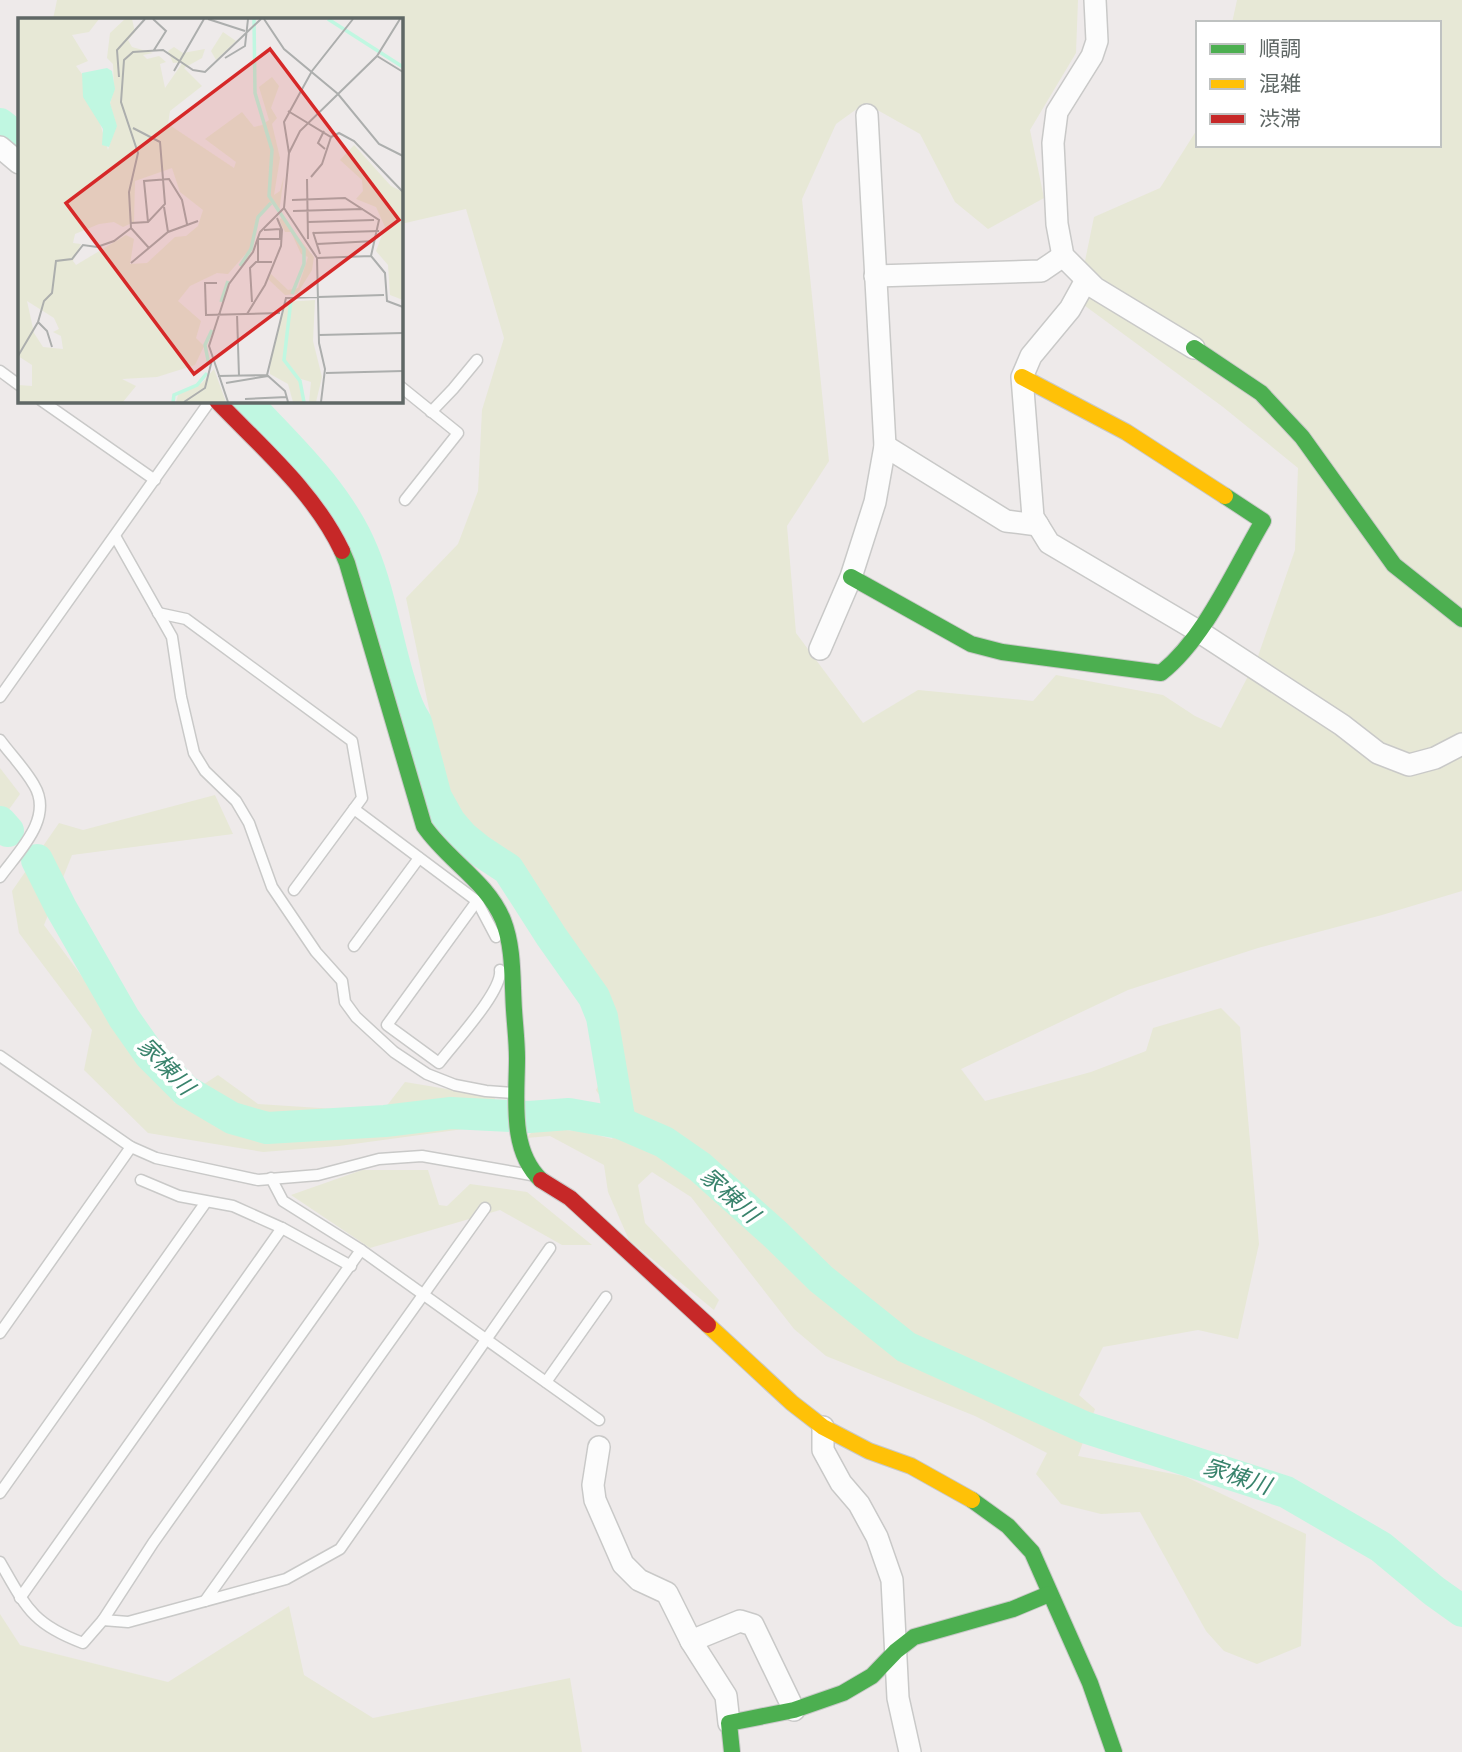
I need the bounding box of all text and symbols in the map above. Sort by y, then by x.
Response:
inset map [18,18,402,402]
legend [1196,21,1441,147]
text: 順調 [1259,35,1301,62]
text: 混雑 [1259,70,1301,97]
text: 渋滞 [1259,105,1301,132]
water label: 家棟川 [131,1031,203,1103]
water label: 家棟川 [694,1161,768,1231]
water label: 家棟川 [1200,1451,1277,1502]

